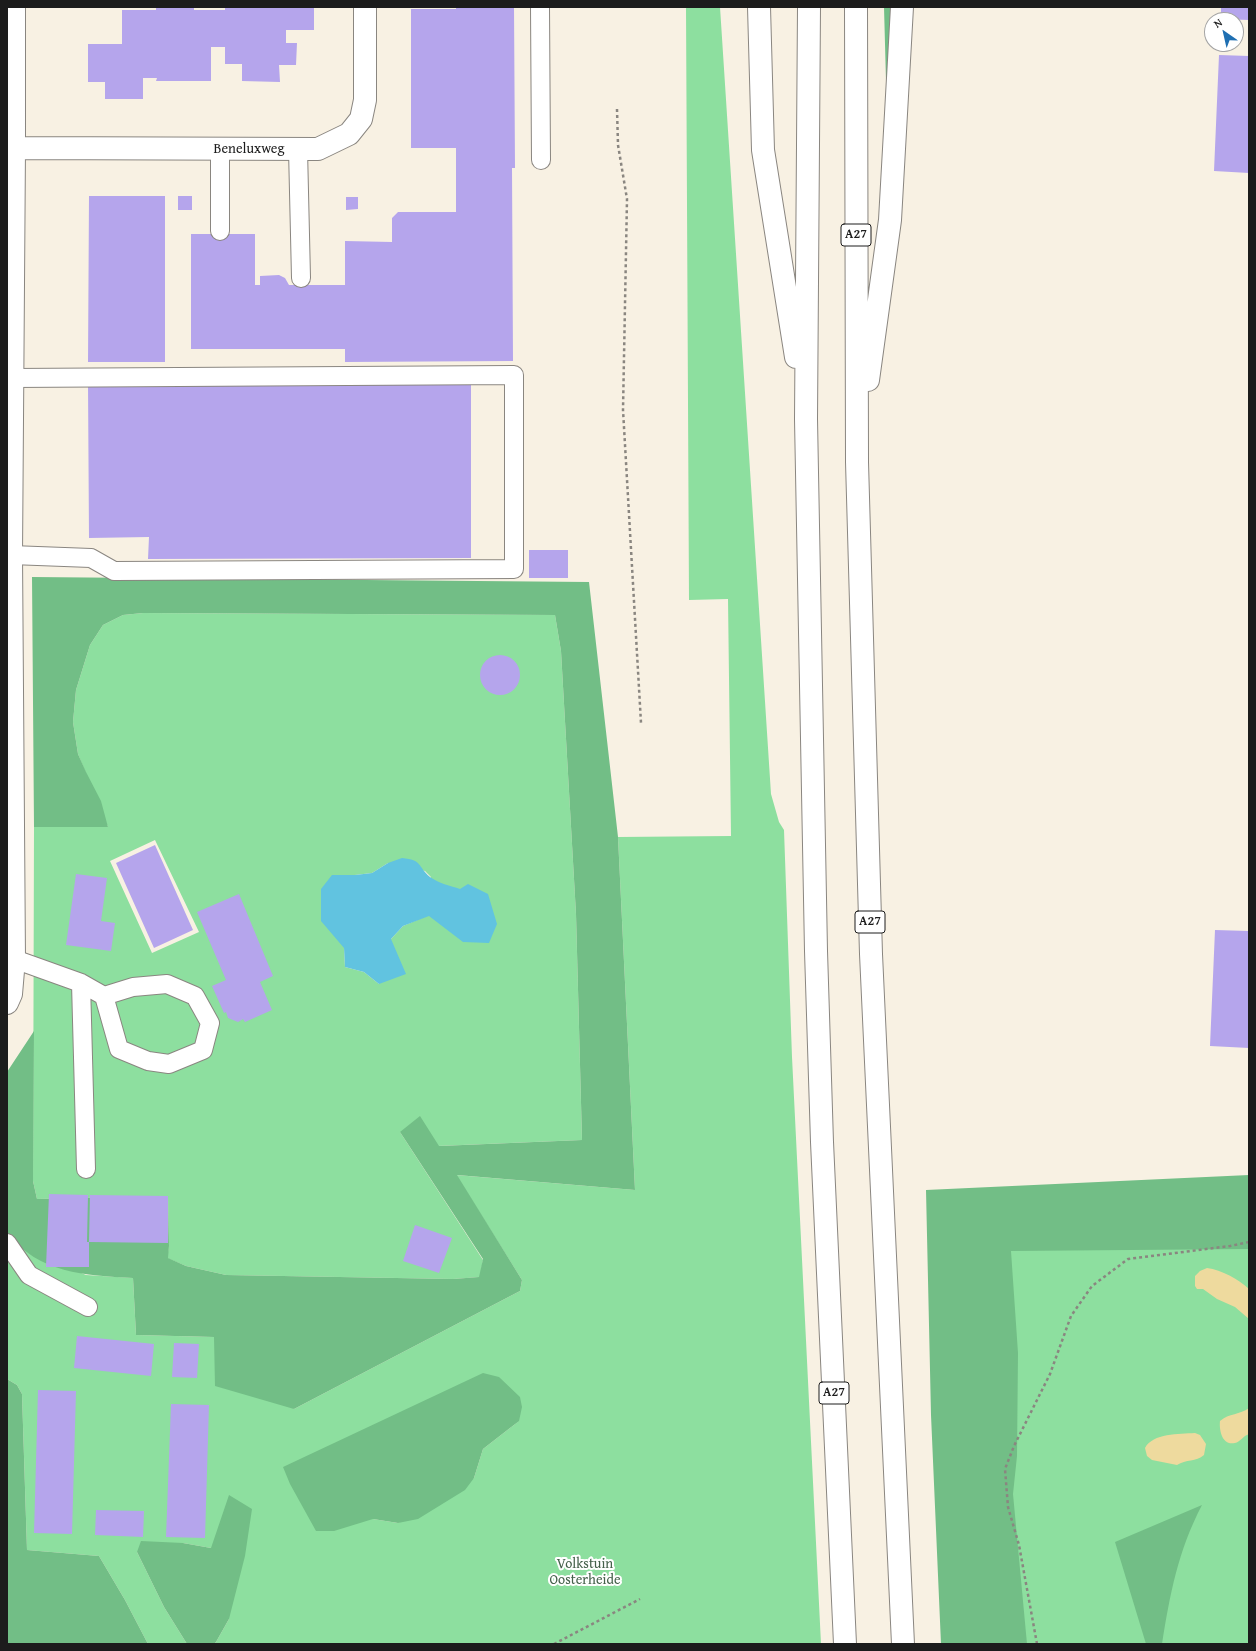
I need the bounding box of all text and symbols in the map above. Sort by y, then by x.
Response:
north arrow [1204,12,1244,52]
text: N [1210,14,1225,32]
street label: Beneluxweg [214,141,284,157]
road number: A27 [841,224,871,246]
road number: A27 [855,911,885,933]
road number: A27 [819,1382,849,1404]
park label: Volkstuin Oosterheide [550,1556,620,1588]

